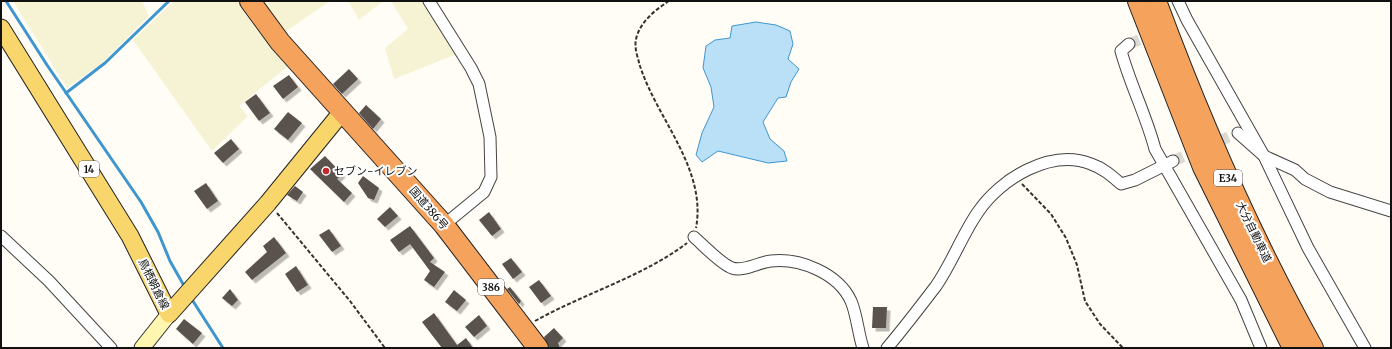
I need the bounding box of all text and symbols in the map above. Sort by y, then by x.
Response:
road number: 14 [79,161,99,177]
place label: セブン-イレブン [334,164,417,178]
marker: セブン-イレブン [321,166,331,176]
road number: E34 [1214,170,1242,186]
street label: 国道386号 [407,184,451,232]
street label: 大分自動車道 [1233,199,1275,265]
street label: 鳥栖朝倉線 [136,256,172,312]
road number: 386 [478,279,504,295]

